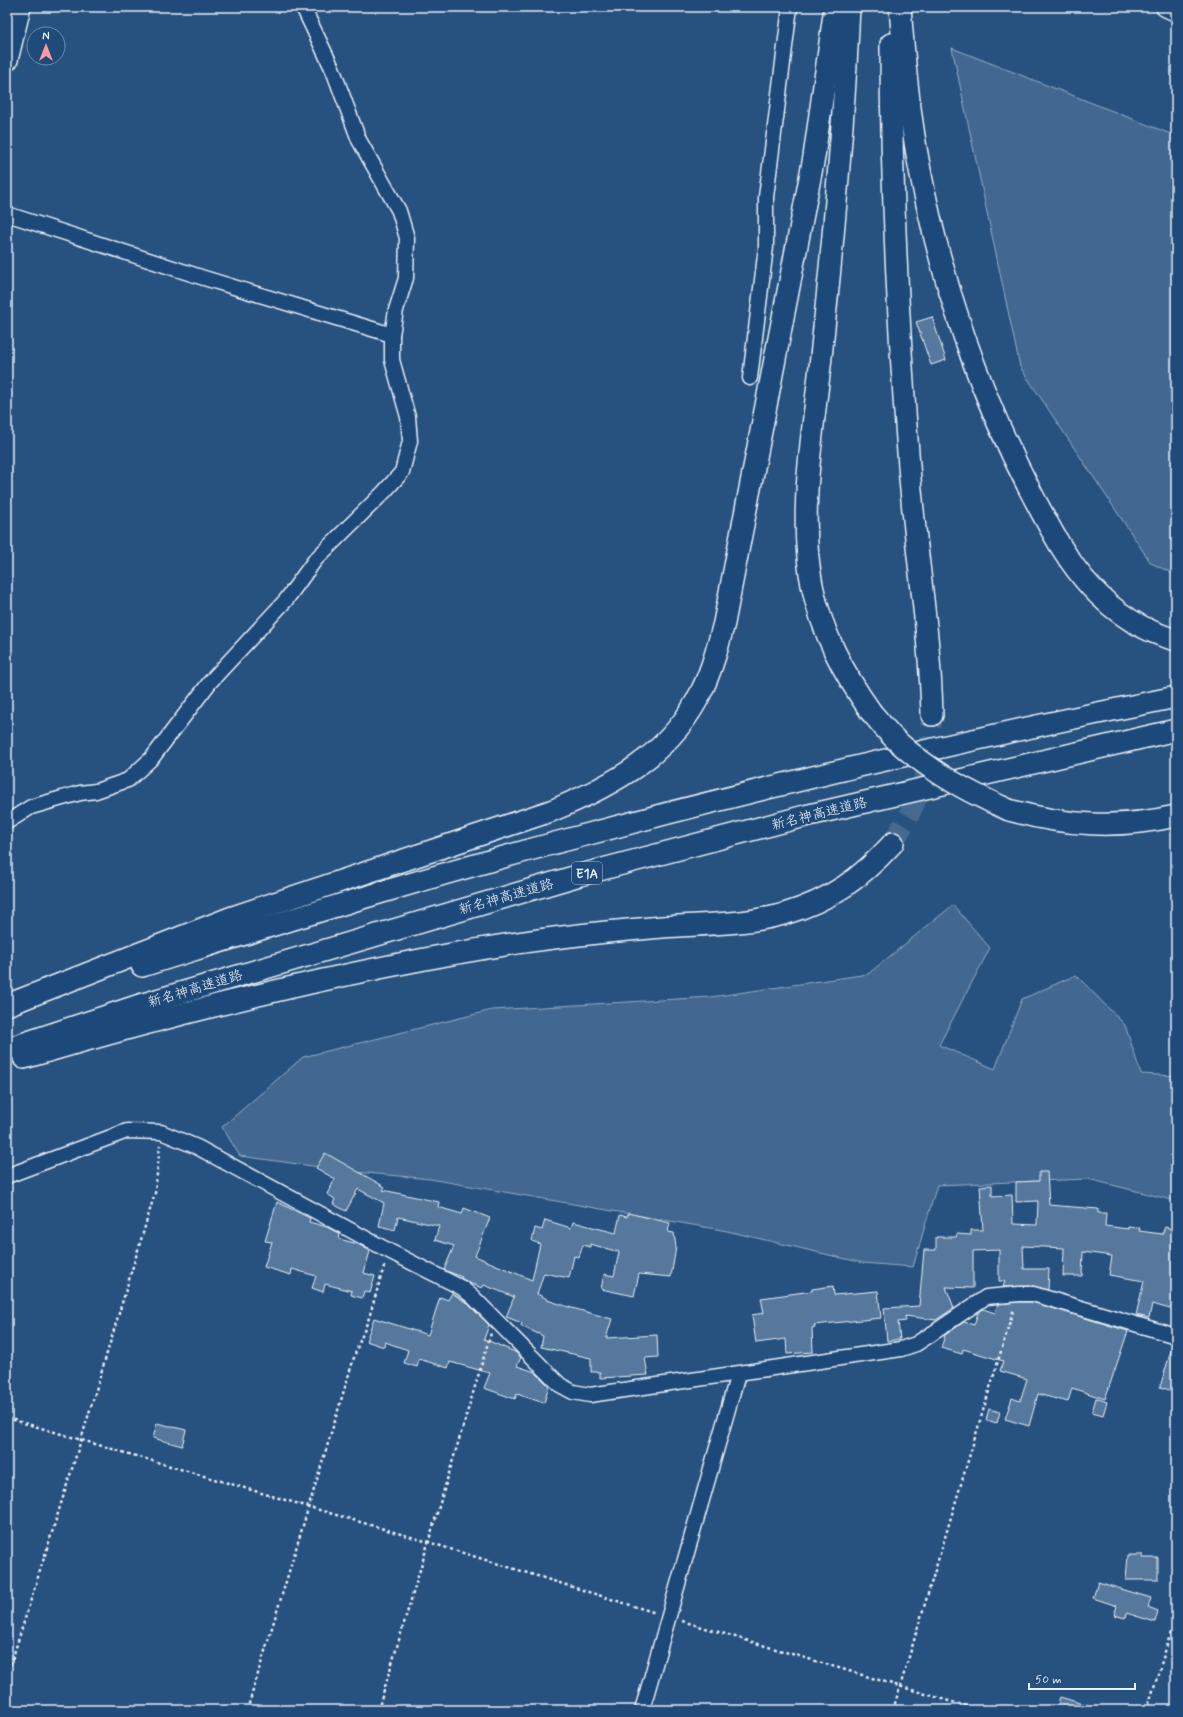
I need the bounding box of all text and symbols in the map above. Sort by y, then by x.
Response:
north arrow [26,26,66,66]
text: N [42,30,50,44]
street label: 新名神高速道路 [770,793,869,835]
road number: E1A [572,862,602,884]
street label: 新名神高速道路 [457,875,556,919]
street label: 新名神高速道路 [146,966,245,1012]
scale bar [1029,1665,1135,1691]
text: 50 m [1035,1672,1062,1688]

